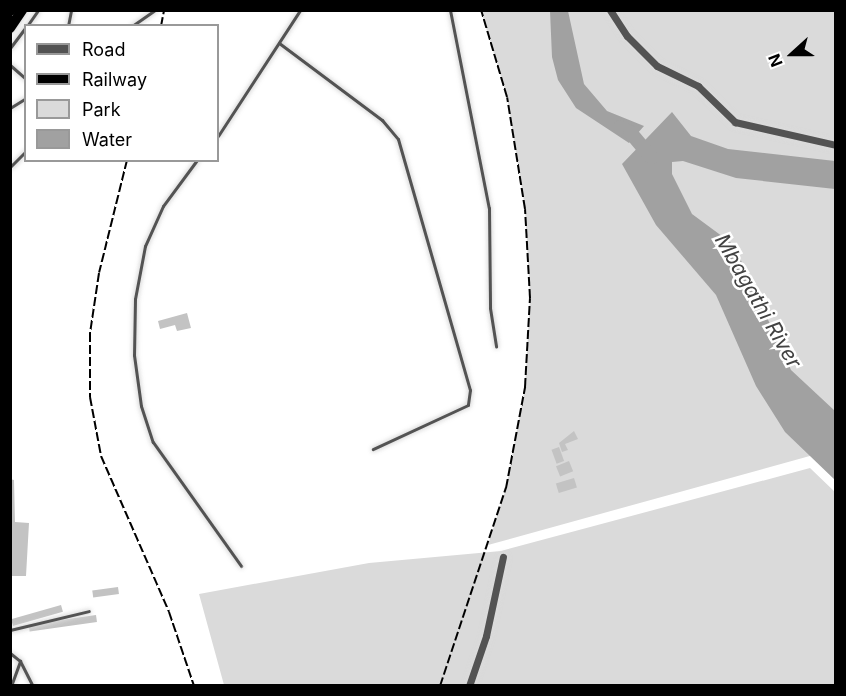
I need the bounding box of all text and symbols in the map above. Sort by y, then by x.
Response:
legend [24,24,219,162]
north arrow [762,24,822,84]
text: Road [82,39,125,60]
text: N [764,51,787,70]
text: Railway [82,69,147,90]
text: Park [82,99,121,120]
text: Water [82,129,132,150]
water label: Mbagathi River [709,229,807,373]

